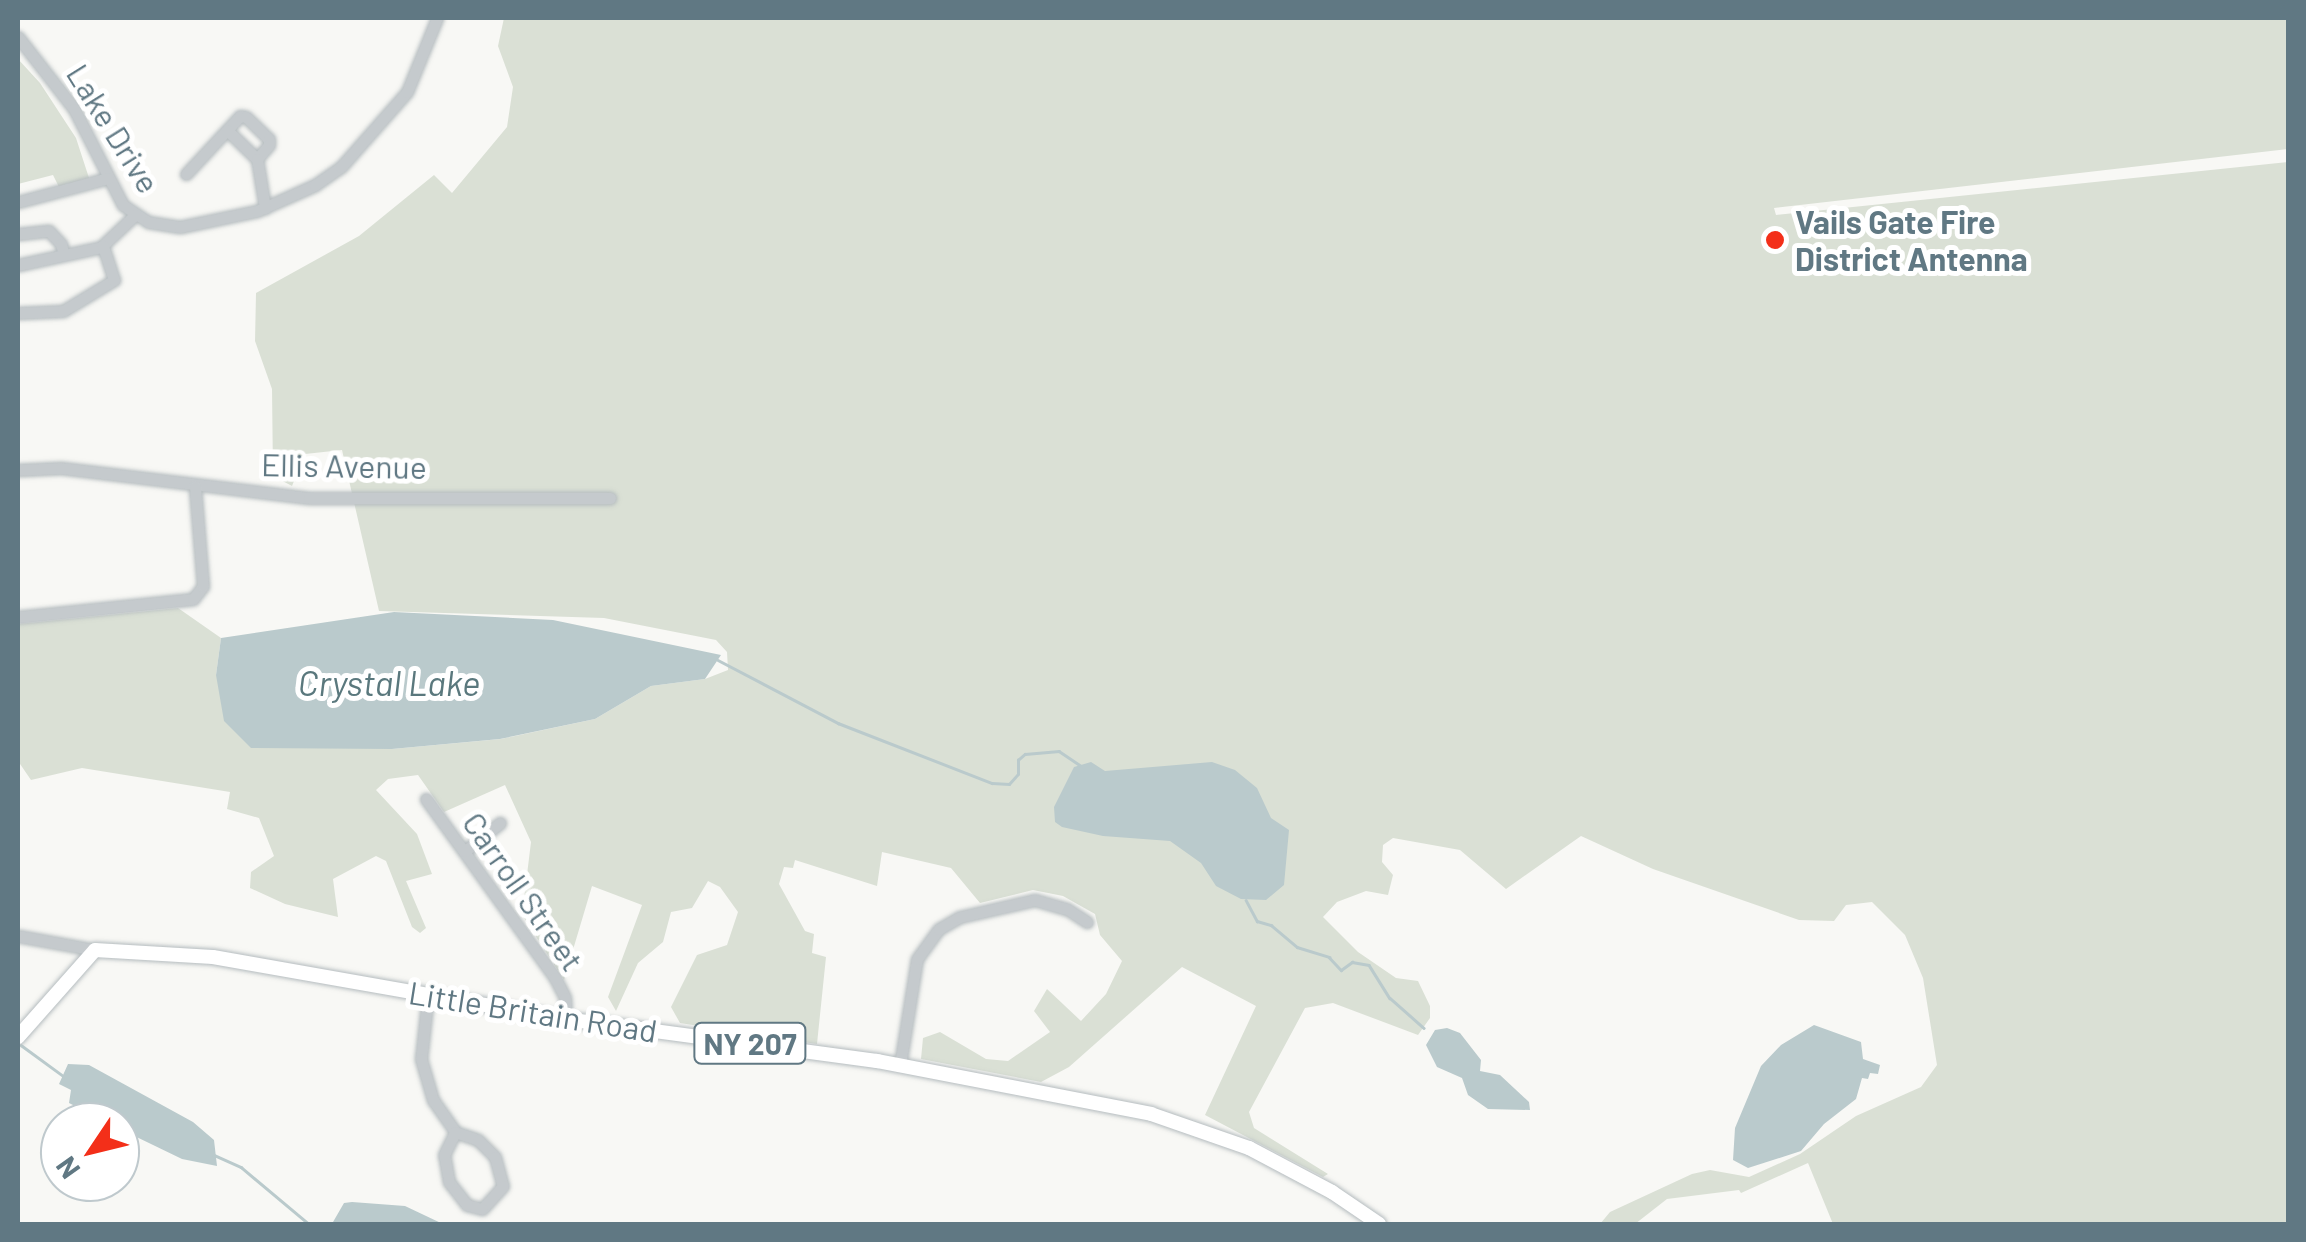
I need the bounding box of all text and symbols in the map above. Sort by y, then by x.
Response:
street label: Lake Drive [59,56,169,200]
place label: Vails Gate Fire District Antenna [1795,203,2028,278]
marker: Vails Gate Fire District Antenna [1764,229,1786,251]
street label: Ellis Avenue [261,444,427,486]
water label: Crystal Lake [298,661,480,703]
street label: Carroll Street [455,804,593,978]
street label: Little Britain Road [406,972,660,1050]
road number: NY 207 [692,1018,808,1068]
north arrow [40,1102,140,1202]
text: N [48,1151,86,1185]

